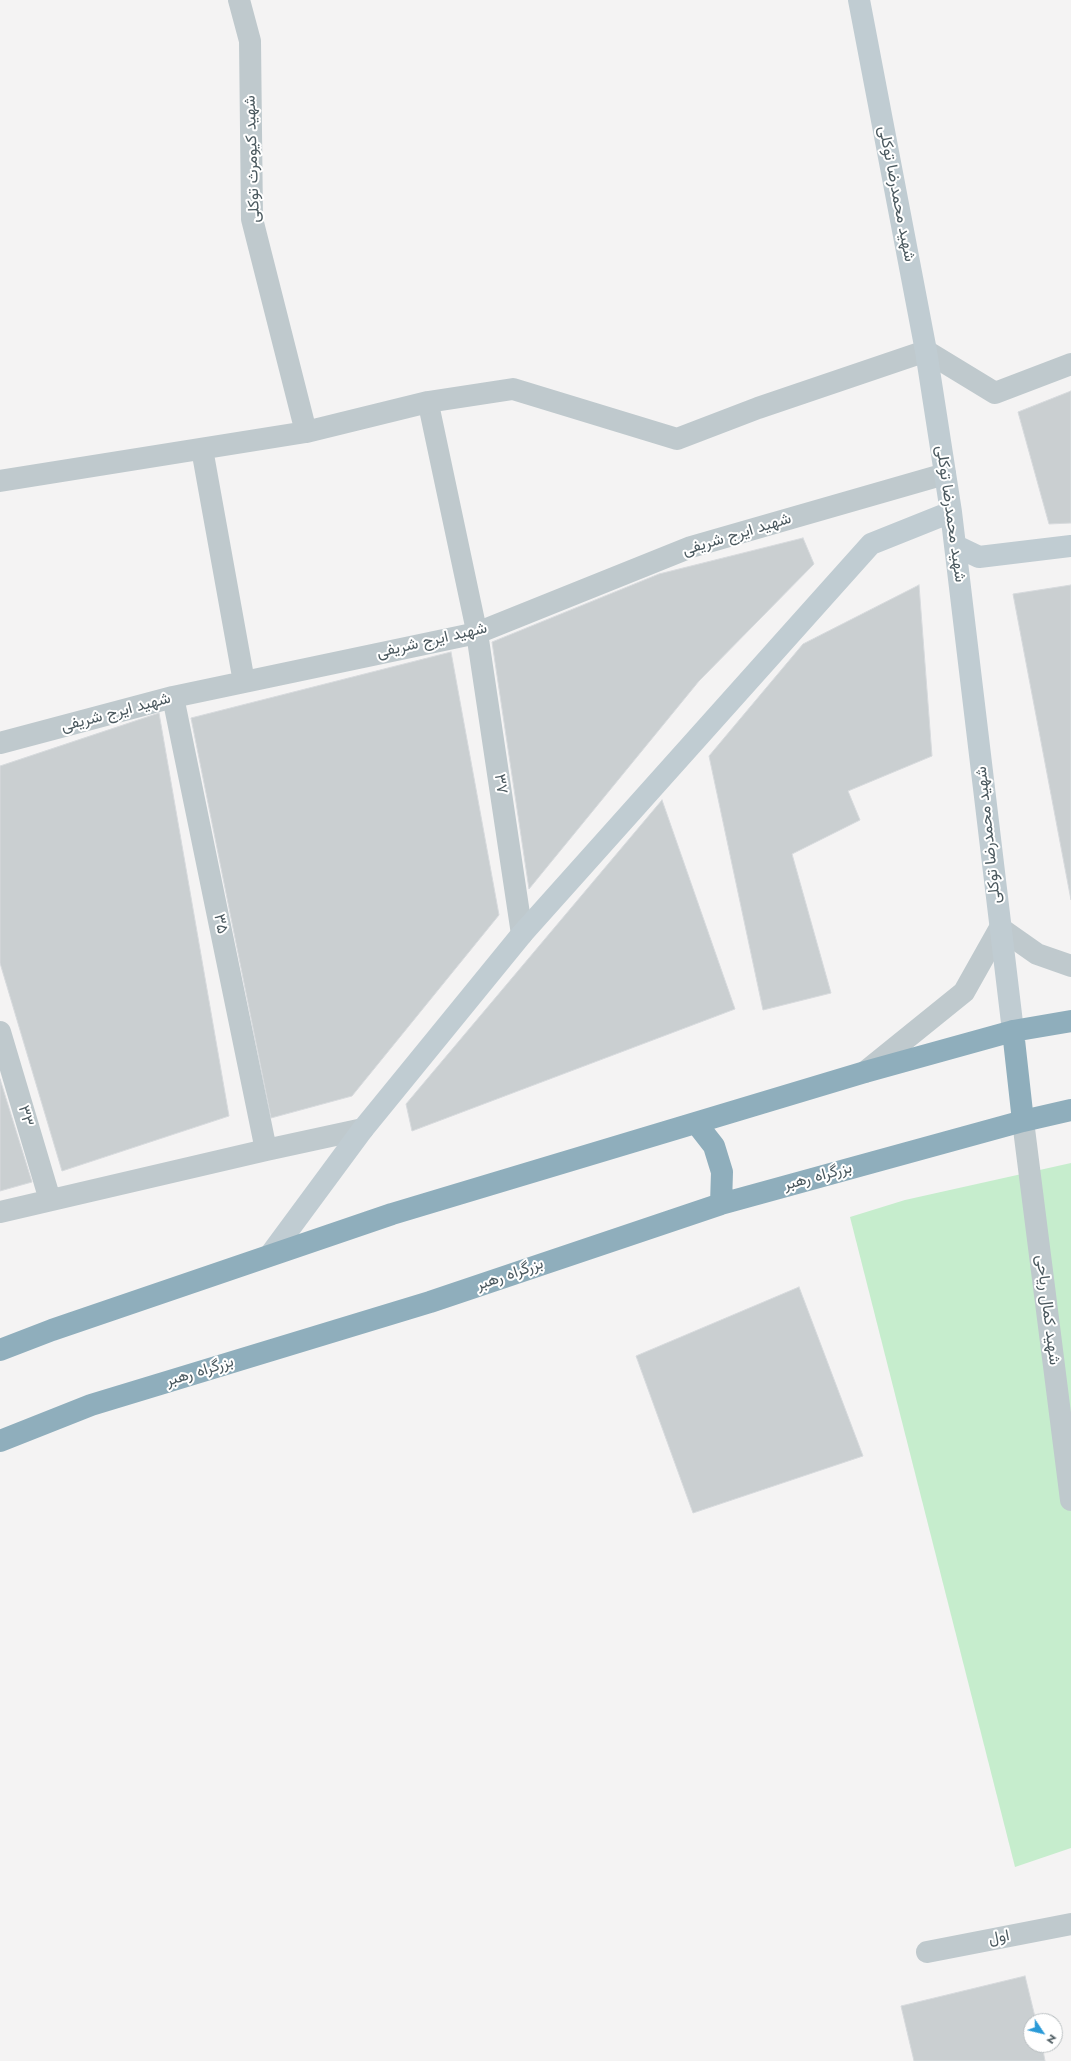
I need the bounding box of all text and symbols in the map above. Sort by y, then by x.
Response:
street label: شهید کیومرث توکلی [241,95,265,223]
street label: شهید محمدرضا توکلی [873,124,919,264]
street label: شهید محمدرضا توکلی [931,444,969,584]
street label: شهید ایرج شریفی [680,509,794,561]
street label: شهید ایرج شریفی [375,619,489,663]
street label: شهید ایرج شریفی [59,689,173,737]
street label: شهید محمدرضا توکلی [972,765,1006,905]
street label: ۳۷ [489,773,511,795]
street label: ۳۵ [209,912,231,936]
street label: ۳۳ [13,1103,37,1129]
street label: بزرگراه رهبر [782,1159,854,1195]
street label: شهید کمال ریاحی [1031,1254,1063,1366]
street label: بزرگراه رهبر [474,1255,546,1295]
street label: بزرگراه رهبر [164,1353,236,1391]
street label: اول [987,1927,1011,1949]
north arrow [1023,2013,1063,2053]
text: N [1043,2031,1061,2047]

